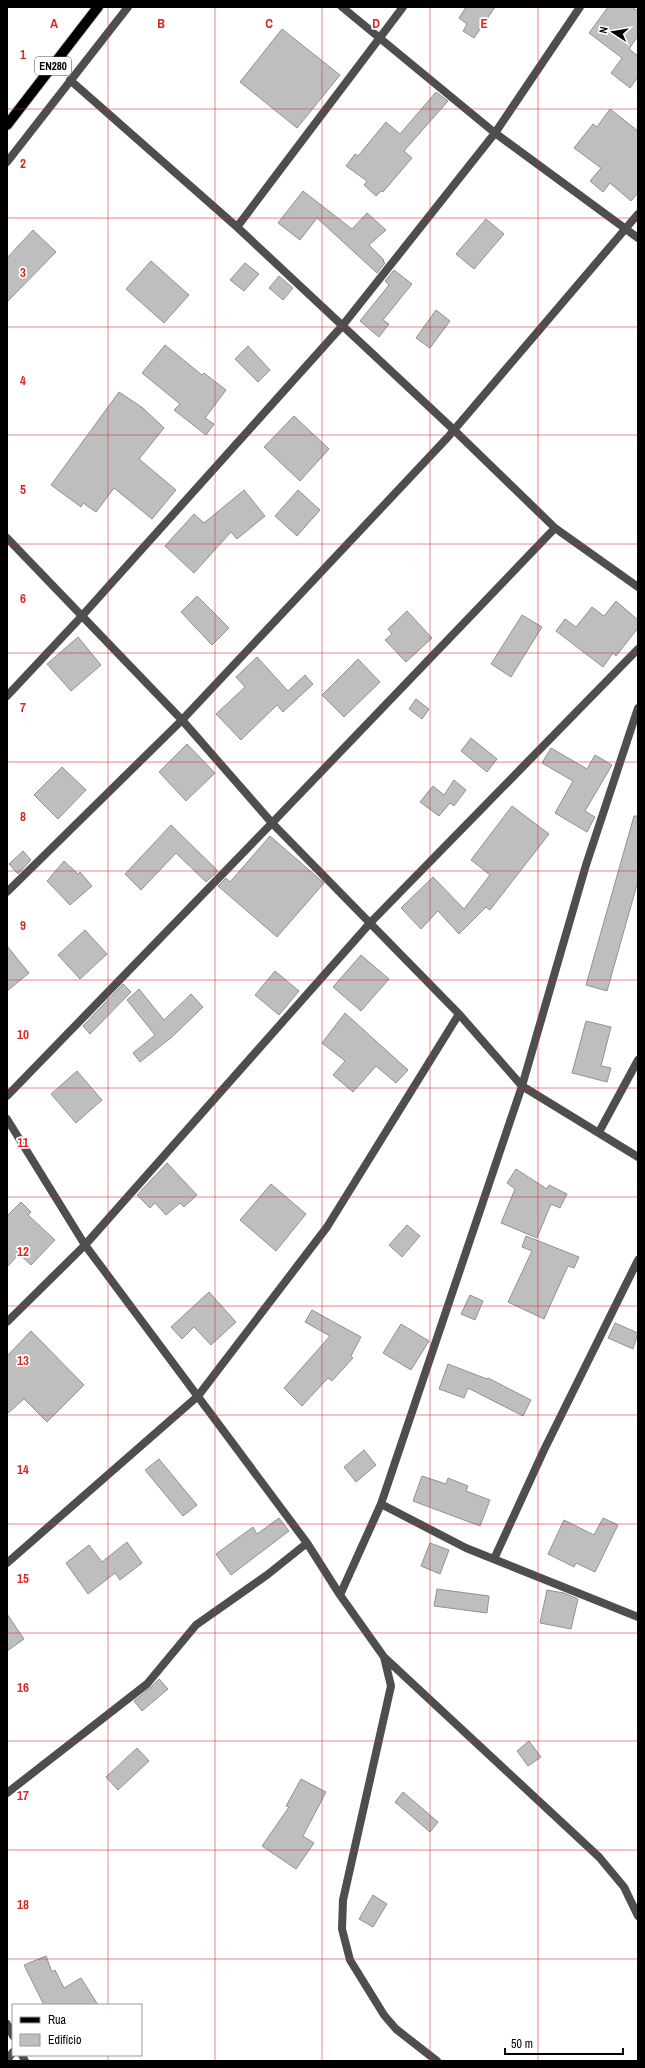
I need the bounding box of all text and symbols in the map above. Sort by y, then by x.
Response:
north arrow [593,12,633,52]
text: A [50,15,58,32]
text: B [157,15,165,32]
text: C [265,15,273,32]
text: D [372,15,380,32]
text: E [480,15,488,32]
text: N [596,25,611,35]
text: 1 [20,46,26,63]
road number: EN280 [35,57,71,75]
text: 2 [20,155,26,172]
text: 3 [20,264,26,281]
text: 4 [20,372,26,389]
text: 5 [20,481,26,498]
text: 6 [20,590,26,607]
text: 7 [20,699,26,716]
text: 8 [20,808,26,825]
text: 9 [20,917,26,934]
text: 10 [17,1026,29,1043]
text: 11 [17,1134,29,1151]
text: 12 [17,1243,29,1260]
text: 13 [17,1352,29,1369]
text: 14 [17,1461,29,1478]
text: 15 [17,1570,29,1587]
text: 16 [17,1679,29,1696]
text: 17 [17,1787,29,1804]
text: 18 [17,1896,29,1913]
legend [12,2004,142,2056]
text: Rua [48,2012,67,2028]
scale bar [505,2030,623,2056]
text: Edifício [48,2032,81,2048]
text: 50 m [511,2036,533,2052]

